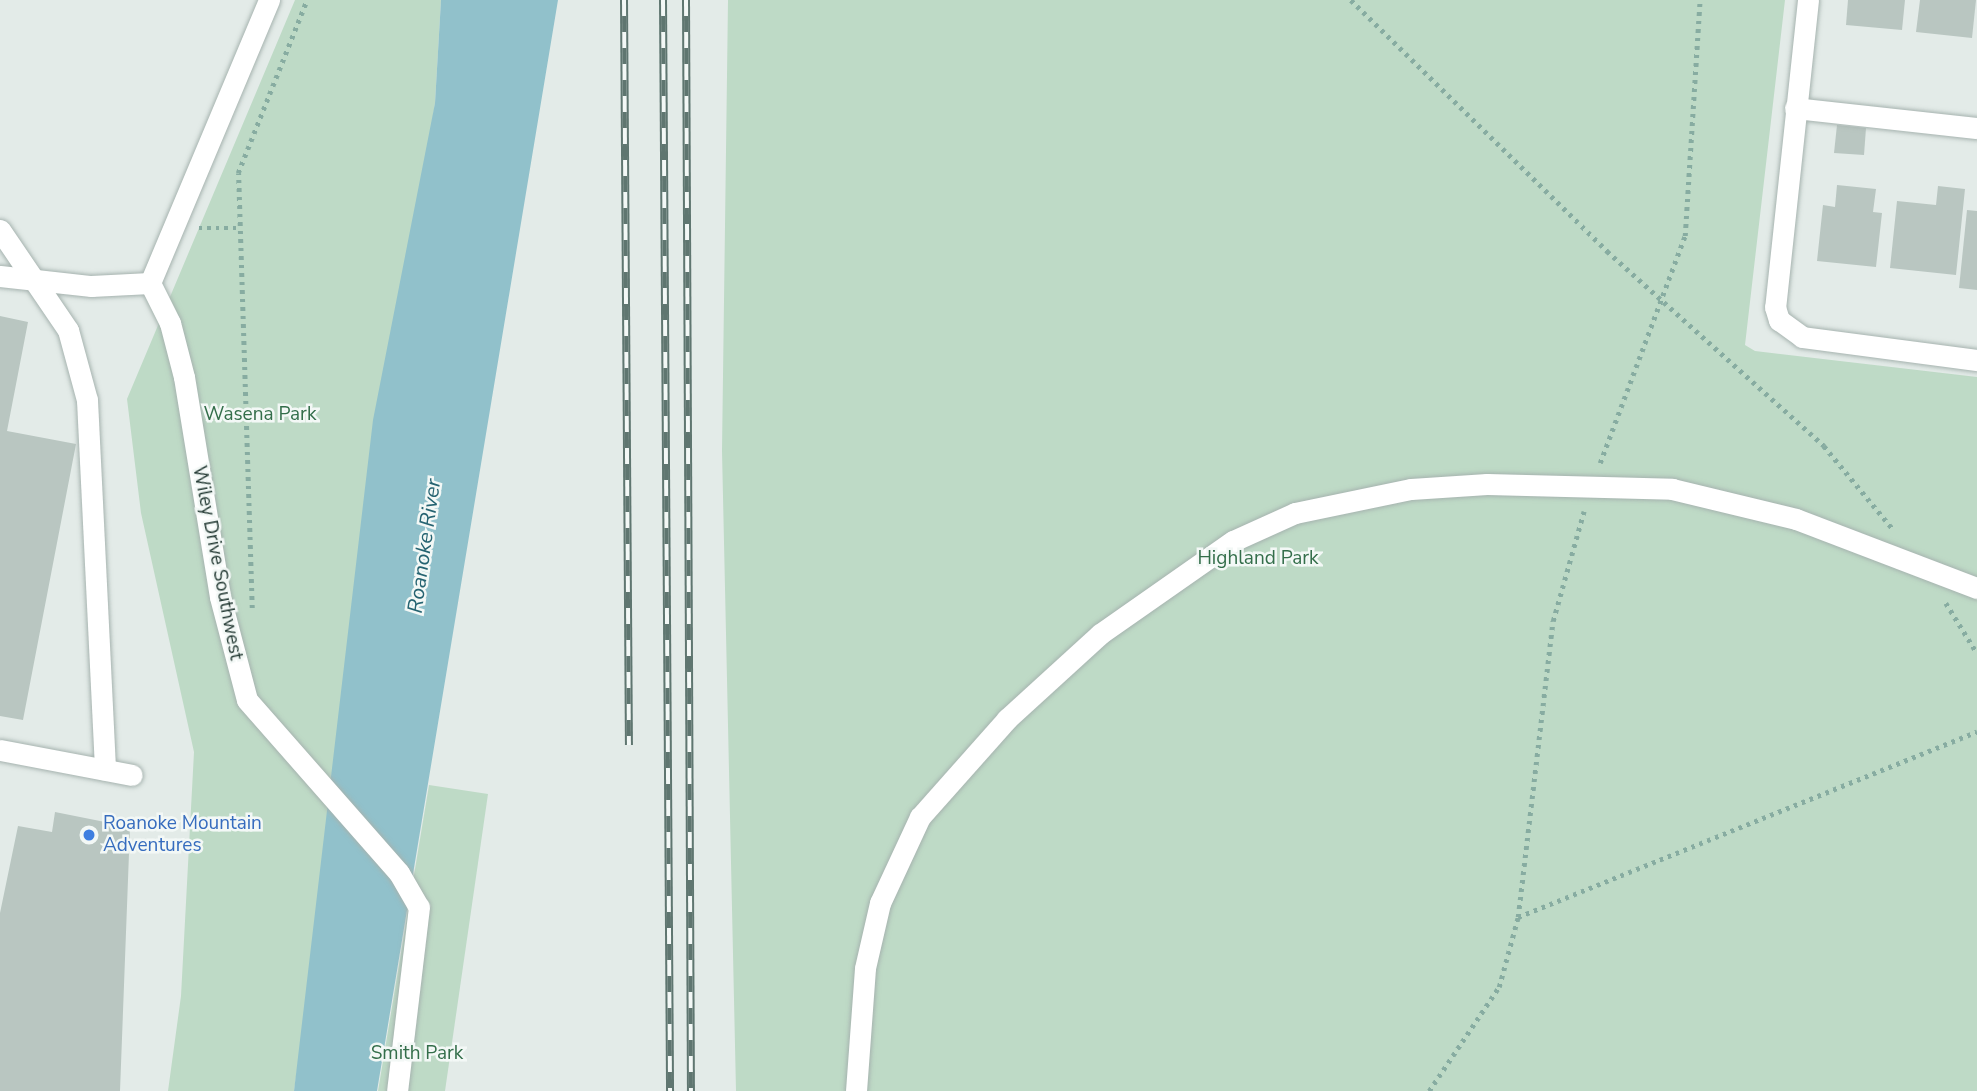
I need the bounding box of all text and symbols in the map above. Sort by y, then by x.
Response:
park label: Wasena Park [204,404,316,426]
street label: Wiley Drive Southwest [187,464,247,662]
water label: Roanoke River [402,477,446,615]
park label: Highland Park [1197,548,1319,570]
place label: Roanoke Mountain Adventures [103,813,262,857]
marker: Roanoke Mountain Adventures [81,827,97,843]
park label: Smith Park [371,1043,463,1065]

